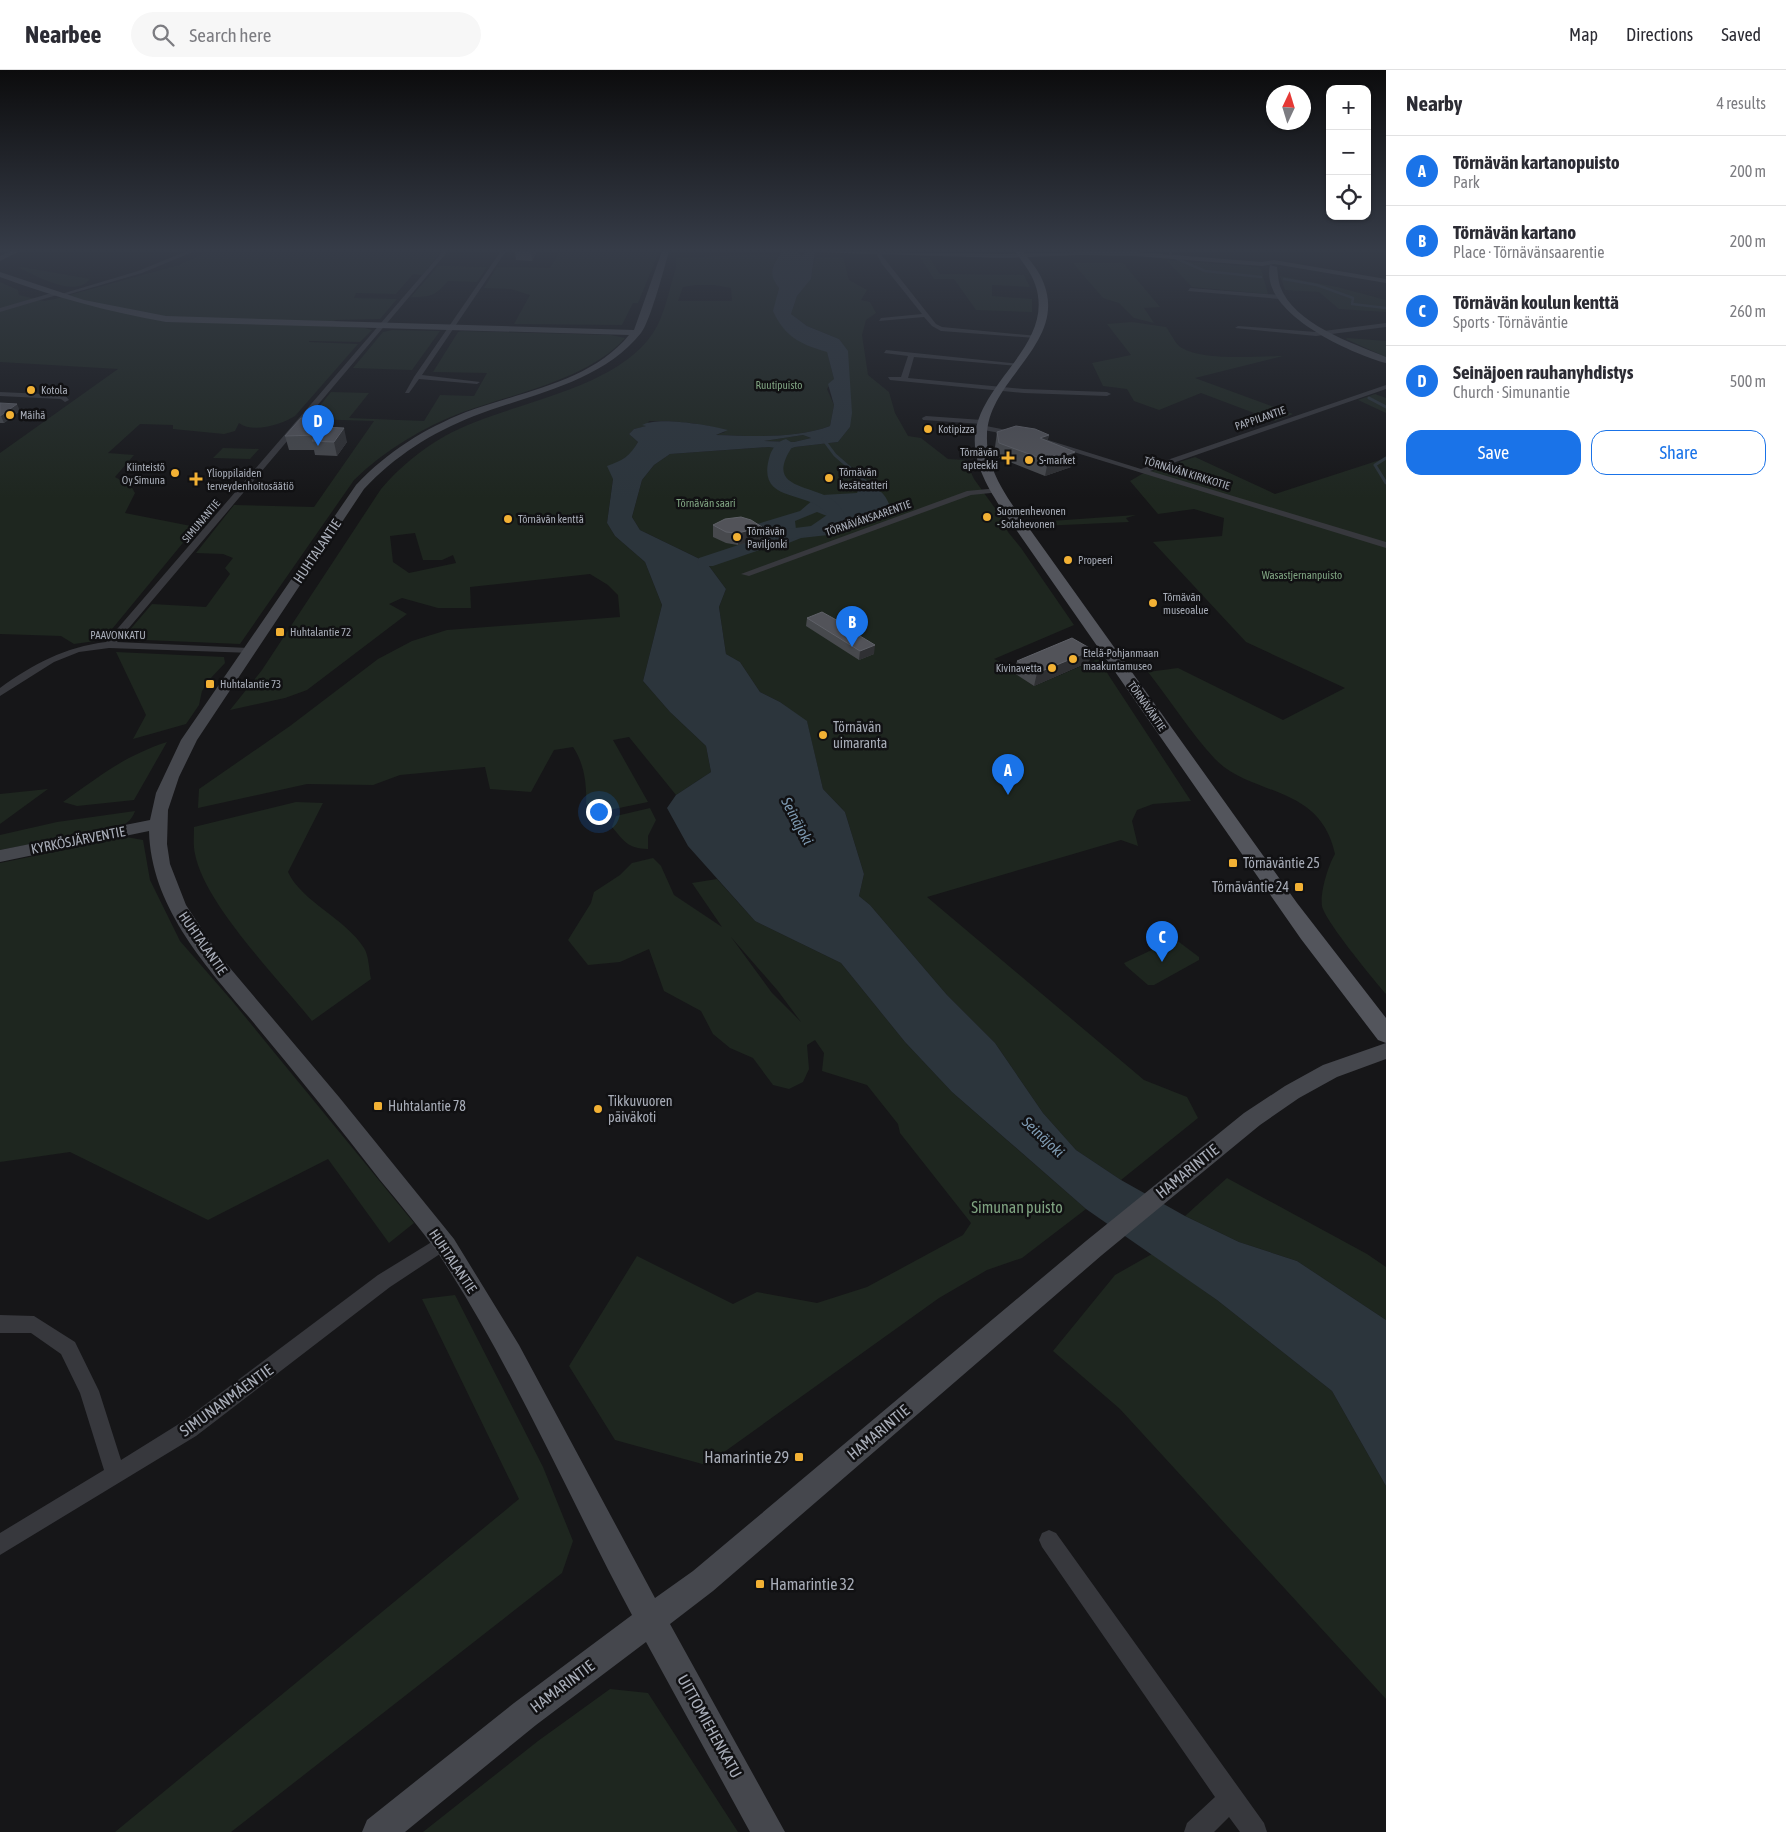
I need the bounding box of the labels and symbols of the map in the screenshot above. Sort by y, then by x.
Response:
north arrow [1266,85,1311,130]
park label: Ruutipuisto [756,379,803,391]
marker: Kotola [25,384,37,396]
place label: Kotola [41,384,68,396]
street label: PAPPILANTIE [1233,404,1287,432]
pin: D [302,405,334,446]
marker: Mäihä [4,409,16,421]
place label: Mäihä [20,409,45,421]
marker: Kotipizza [922,423,934,435]
place label: Kotipizza [938,423,975,435]
place label: Törnävän apteekki [960,446,998,471]
marker: Törnävän apteekki [1002,452,1014,464]
marker: S-market [1023,454,1035,466]
place label: S-market [1039,454,1075,466]
street label: TÖRNÄVÄN KIRKKOTIE [1142,454,1232,492]
place label: Kiinteistö Oy Simuna [122,461,165,486]
place label: Törnävän kesäteatteri [839,466,888,491]
marker: Kiinteistö Oy Simuna [169,467,181,479]
place label: Ylioppilaiden terveydenhoitosäätiö [207,467,294,492]
marker: Ylioppilaiden terveydenhoitosäätiö [189,472,203,486]
marker: Törnävän kesäteatteri [823,472,835,484]
street label: SIMUNANTIE [180,497,222,545]
park label: Törnävän saari [676,497,736,509]
street label: TÖRNÄVÄNSAARENTIE [824,498,913,538]
place label: Suomenhevonen - Sotahevonen [997,505,1066,530]
marker: Suomenhevonen - Sotahevonen [981,511,993,523]
marker: Törnävän kenttä [502,513,514,525]
place label: Törnävän kenttä [518,513,584,525]
street label: HUHTALANTIE [290,516,344,586]
place label: Törnävän Paviljonki [747,525,787,550]
marker: Törnävän Paviljonki [731,531,743,543]
marker: Propeeri [1062,554,1074,566]
place label: Propeeri [1078,554,1113,566]
park label: Wasastjernanpuisto [1262,569,1342,581]
place label: Törnävän museoalue [1163,591,1209,616]
marker: Törnävän museoalue [1147,597,1159,609]
pin: B [836,606,868,647]
marker: Huhtalantie 72 [274,626,286,638]
place label: Huhtalantie 72 [290,626,351,638]
street label: PAAVONKATU [90,629,146,641]
place label: Etelä-Pohjanmaan maakuntamuseo [1083,647,1159,672]
marker: Etelä-Pohjanmaan maakuntamuseo [1067,653,1079,665]
place label: Kivinavetta [996,662,1042,674]
marker: Kivinavetta [1046,662,1058,674]
marker: Huhtalantie 73 [204,678,216,690]
place label: Huhtalantie 73 [220,678,281,690]
street label: TÖRNÄVÄNTIE [1126,679,1169,733]
place label: Törnävän uimaranta [833,719,887,751]
marker: Törnävän uimaranta [817,729,829,741]
pin: A [992,754,1024,795]
water label: Seinäjoki [778,793,817,848]
your location [586,799,612,825]
street label: KYRKÖSJÄRVENTIE [30,823,126,857]
place label: Törnäväntie 25 [1243,855,1320,871]
marker: Törnäväntie 25 [1227,857,1239,869]
place label: Törnäväntie 24 [1212,879,1289,895]
marker: Törnäväntie 24 [1293,881,1305,893]
street label: HUHTALANTIE [175,908,231,978]
pin: C [1146,921,1178,962]
place label: Tikkuvuoren päiväkoti [608,1093,673,1125]
place label: Huhtalantie 78 [388,1098,466,1114]
marker: Huhtalantie 78 [372,1100,384,1112]
marker: Tikkuvuoren päiväkoti [592,1103,604,1115]
water label: Seinäjoki [1018,1112,1068,1161]
street label: HAMARINTIE [1152,1140,1222,1202]
park label: Simunan puisto [971,1198,1063,1217]
street label: HUHTALANTIE [426,1226,480,1296]
street label: SIMUNANMÄENTIE [176,1360,276,1440]
street label: HAMARINTIE [843,1401,913,1463]
place label: Hamarintie 29 [704,1448,789,1466]
marker: Hamarintie 29 [793,1451,805,1463]
place label: Hamarintie 32 [770,1575,855,1593]
marker: Hamarintie 32 [754,1578,766,1590]
street label: HAMARINTIE [527,1656,598,1716]
street label: UITTOMIEHENKATU [674,1671,746,1781]

